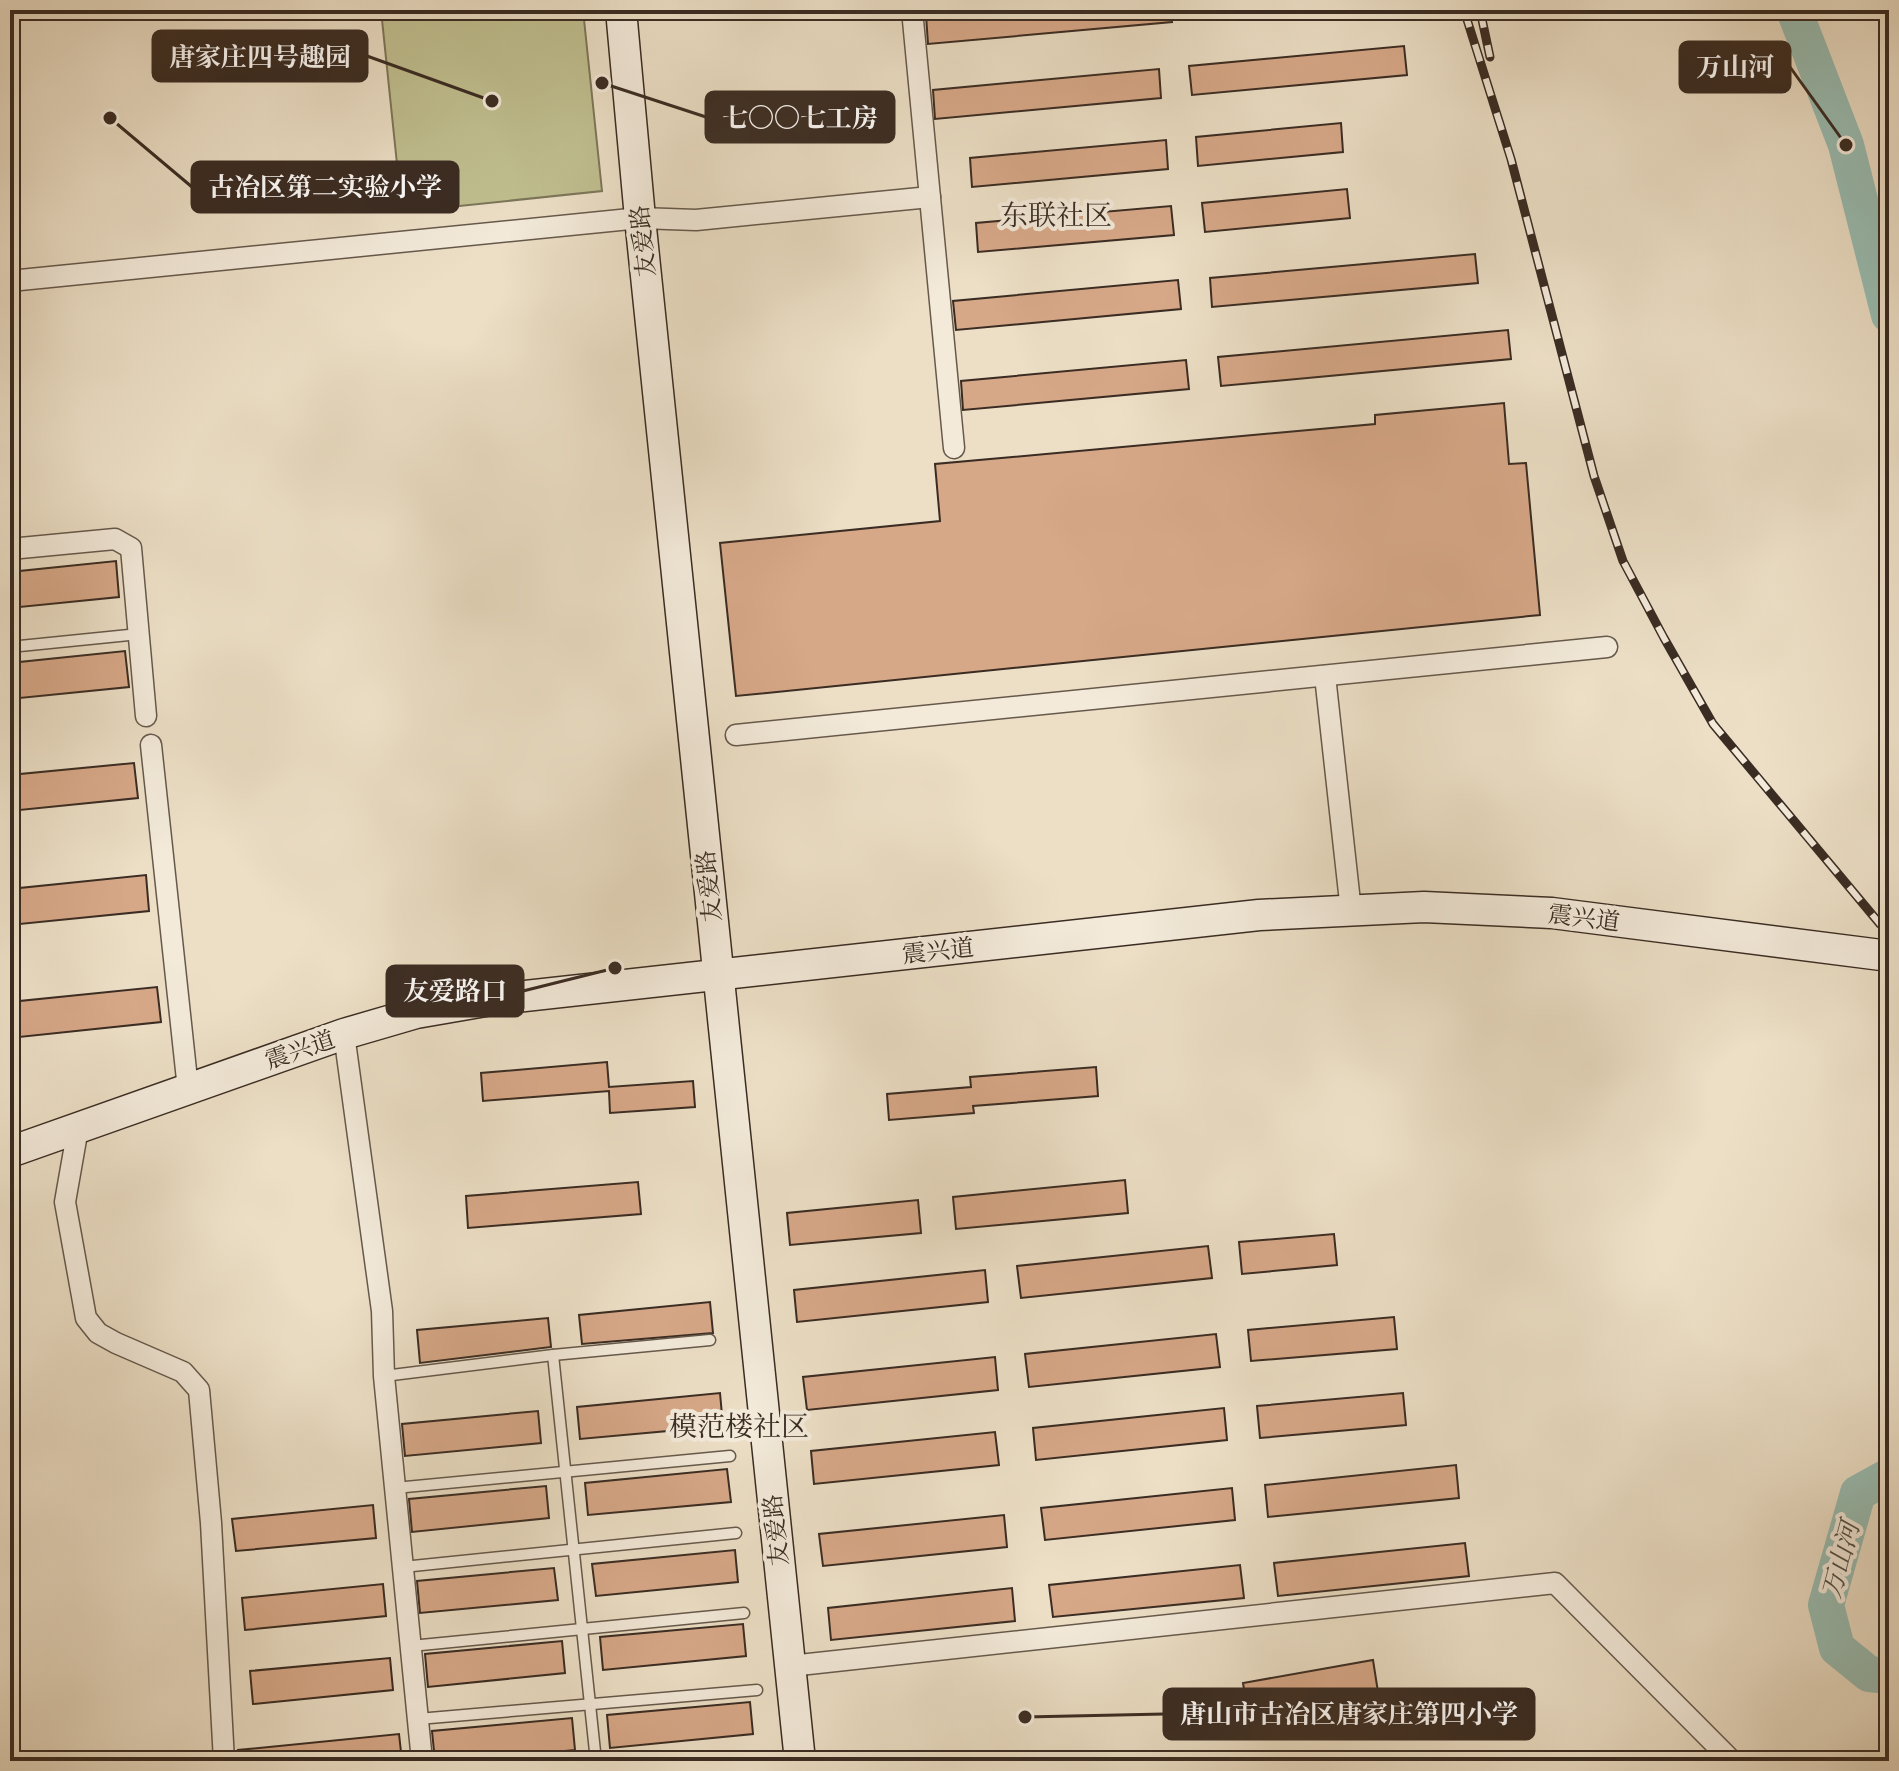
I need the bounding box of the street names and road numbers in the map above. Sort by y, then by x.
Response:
street label: 友爱路 [625,204,661,278]
street label: 友爱路 [691,849,727,923]
street label: 震兴道 [1547,900,1621,936]
street label: 震兴道 [901,933,975,969]
street label: 震兴道 [261,1025,339,1075]
street label: 友爱路 [758,1493,794,1567]

